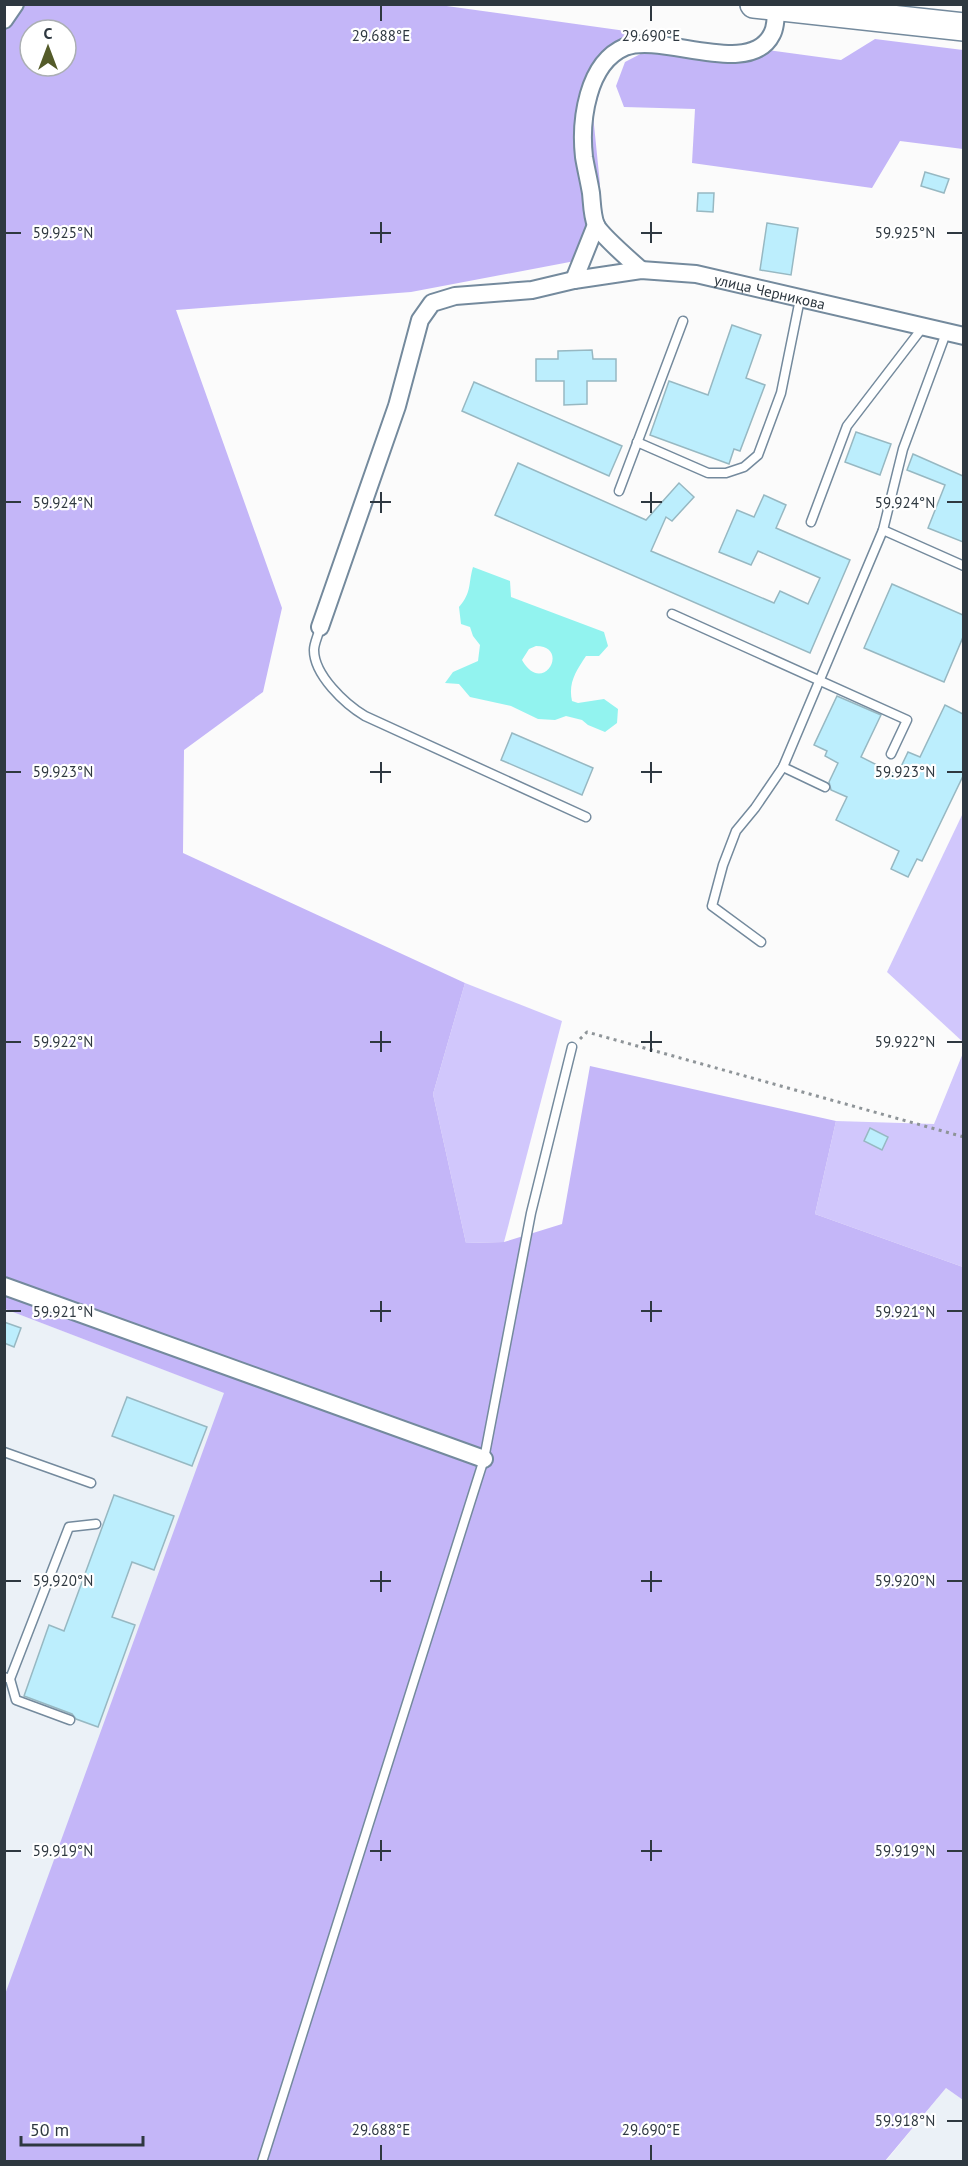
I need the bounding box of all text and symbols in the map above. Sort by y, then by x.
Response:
north arrow [18,18,78,78]
text: С [44,23,53,43]
text: 29.688°E [352,26,410,45]
text: 29.690°E [622,26,680,45]
text: 59.925°N [33,223,93,242]
text: 59.925°N [875,223,935,242]
street label: улица Черникова [712,269,827,313]
text: 59.924°N [33,493,93,512]
text: 59.924°N [875,493,935,512]
text: 59.923°N [33,762,93,781]
text: 59.923°N [875,762,935,781]
text: 59.922°N [33,1032,93,1051]
text: 59.922°N [875,1032,935,1051]
text: 59.921°N [33,1302,93,1321]
text: 59.921°N [875,1302,935,1321]
text: 59.920°N [33,1571,93,1590]
text: 59.920°N [875,1571,935,1590]
text: 59.919°N [33,1841,93,1860]
text: 59.919°N [875,1841,935,1860]
scale bar [21,2109,142,2147]
text: 59.918°N [875,2111,935,2130]
text: 50 m [30,2118,69,2141]
text: 29.688°E [352,2120,410,2139]
text: 29.690°E [622,2120,680,2139]

